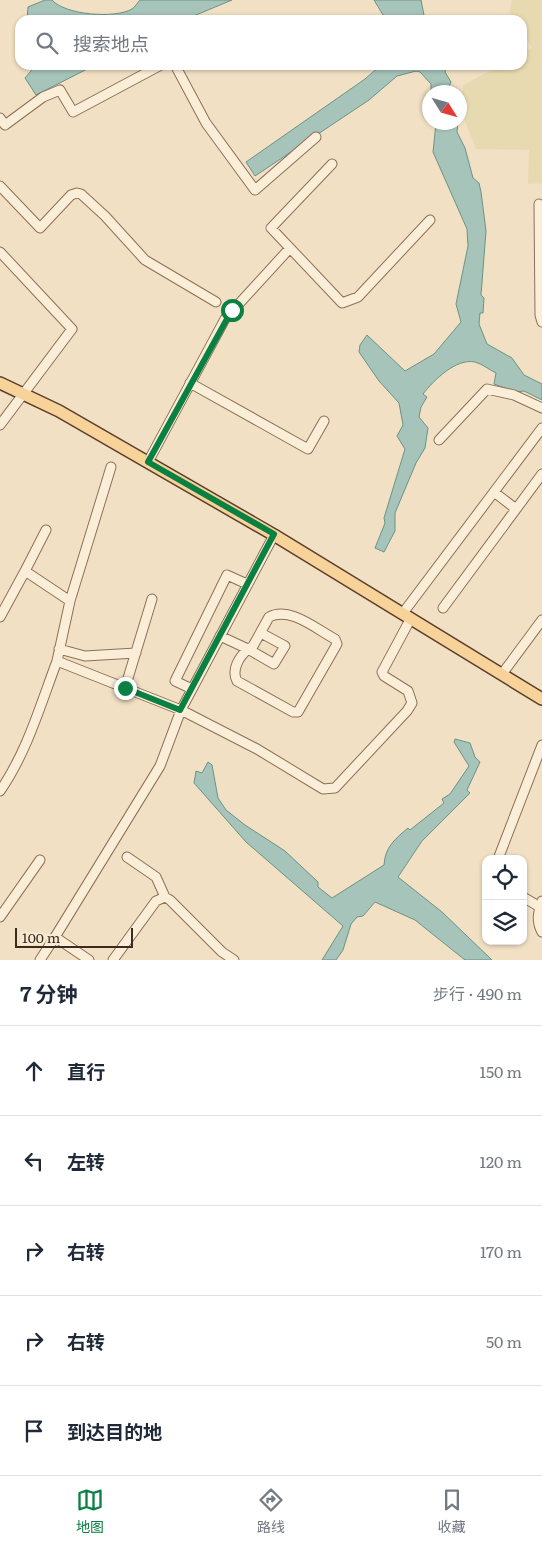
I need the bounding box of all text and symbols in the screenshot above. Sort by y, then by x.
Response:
search box [15,15,527,70]
icon: search [33,29,61,57]
text: 搜索地点 [73,29,149,57]
north arrow [422,85,467,130]
route start [221,299,244,322]
route end [114,677,137,700]
map controls [482,855,527,945]
button: locate [482,855,527,900]
button: layers [482,900,527,945]
scale bar [15,925,132,948]
text: 100 m [22,927,60,947]
text: 7 分钟 [20,977,78,1008]
text: 步行 · 490 m [433,981,522,1005]
icon: ahead [20,1057,48,1085]
text: 直行 [67,1057,105,1085]
text: 150 m [479,1059,522,1083]
icon: left [20,1147,48,1175]
text: 左转 [67,1147,105,1175]
text: 120 m [479,1149,522,1173]
icon: right [20,1237,48,1265]
text: 右转 [67,1237,105,1265]
text: 170 m [480,1239,522,1263]
icon: right [20,1327,48,1355]
text: 右转 [67,1327,105,1355]
text: 50 m [486,1329,522,1353]
icon: arrive [20,1417,48,1445]
text: 到达目的地 [67,1417,162,1445]
tab: 地图 [76,1486,104,1536]
tab: 路线 [257,1486,285,1536]
tab: 收藏 [438,1486,466,1536]

